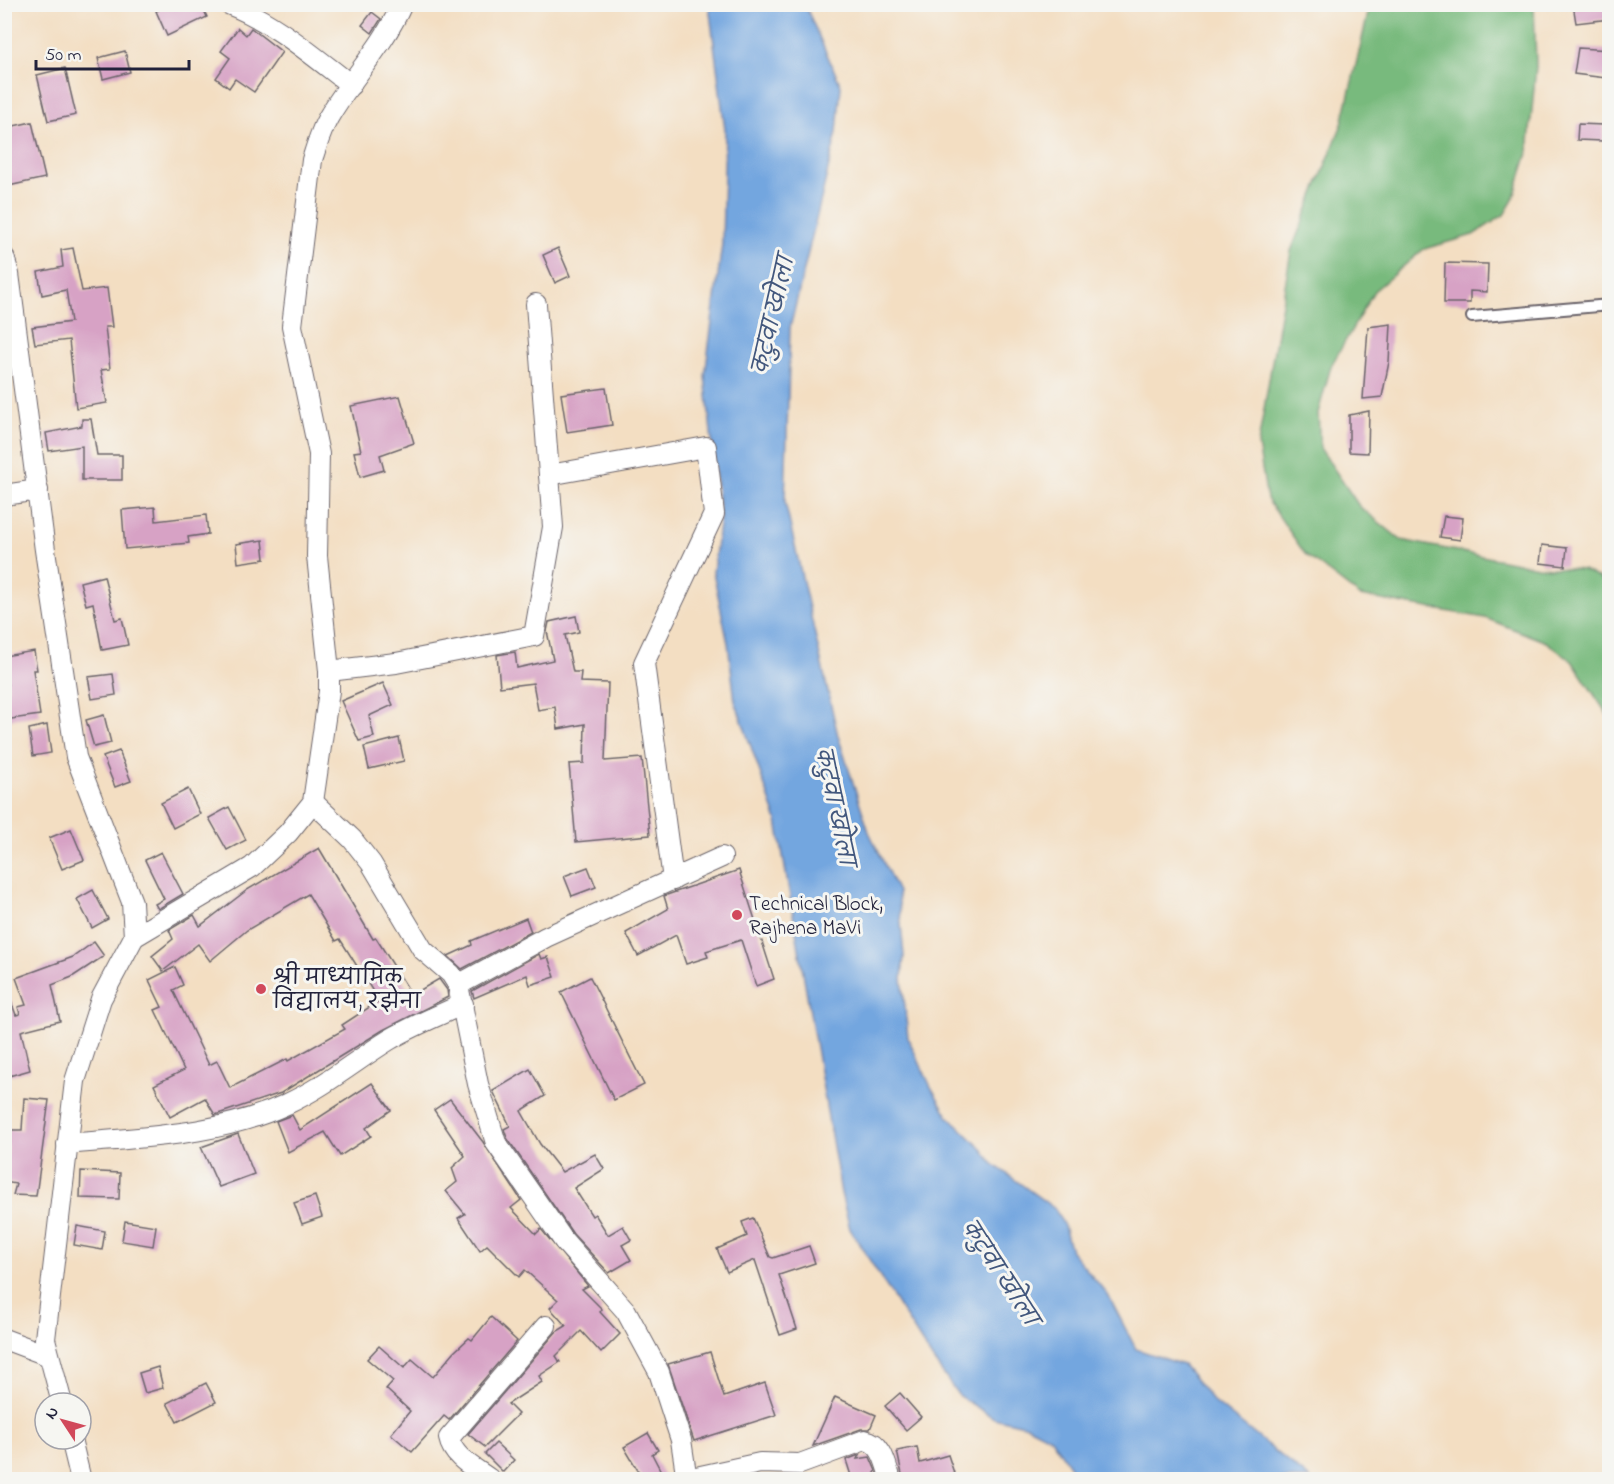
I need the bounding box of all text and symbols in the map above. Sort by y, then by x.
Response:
scale bar [36,33,189,71]
text: 50 m [45,43,82,69]
water label: कटुवा खोला [742,248,805,378]
water label: कटुवा खोला [805,744,866,874]
place label: Technical Block, Rajhena MaVi [749,890,883,944]
marker: Technical Block, Rajhena MaVi [730,908,744,922]
place label: श्री माध्यामिक विद्यालय, रझेना [272,961,423,1018]
marker: श्री माध्यामिक विद्यालय, रझेना [254,982,268,996]
water label: कटुवा खोला [952,1212,1051,1337]
north arrow [33,1391,93,1451]
text: N [40,1402,65,1425]

